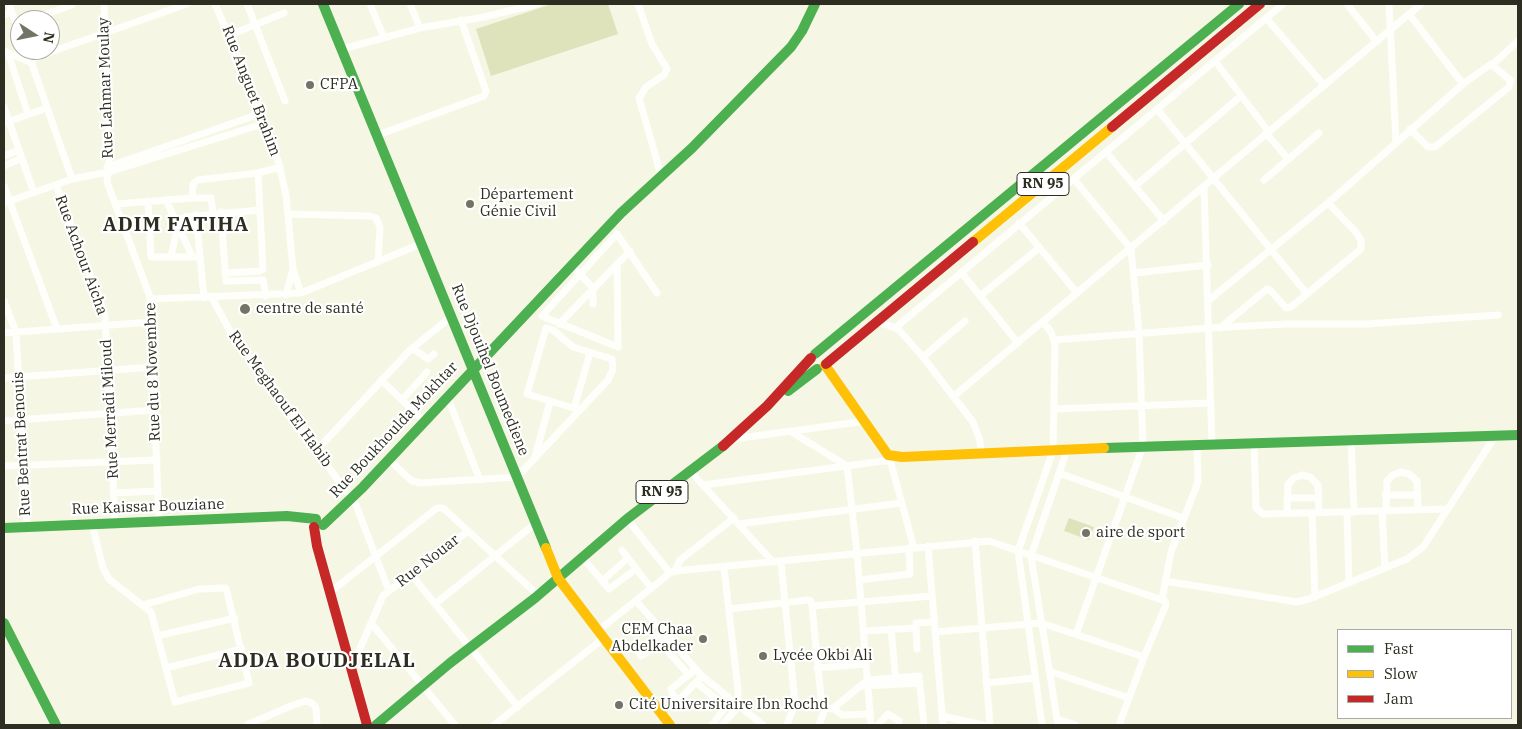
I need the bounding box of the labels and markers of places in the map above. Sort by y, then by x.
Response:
place label: CFPA [320,76,358,94]
marker: CFPA [304,79,316,91]
place label: Département Génie Civil [480,186,574,221]
marker: Département Génie Civil [464,198,476,210]
place label: centre de santé [256,300,364,318]
marker: centre de santé [238,302,252,316]
place label: aire de sport [1096,524,1185,542]
marker: aire de sport [1080,527,1092,539]
place label: CEM Chaa Abdelkader [611,621,693,656]
marker: CEM Chaa Abdelkader [697,633,709,645]
place label: Lycée Okbi Ali [773,647,873,665]
marker: Lycée Okbi Ali [757,650,769,662]
place label: Cité Universitaire Ibn Rochd [629,696,828,714]
marker: Cité Universitaire Ibn Rochd [613,699,625,711]

